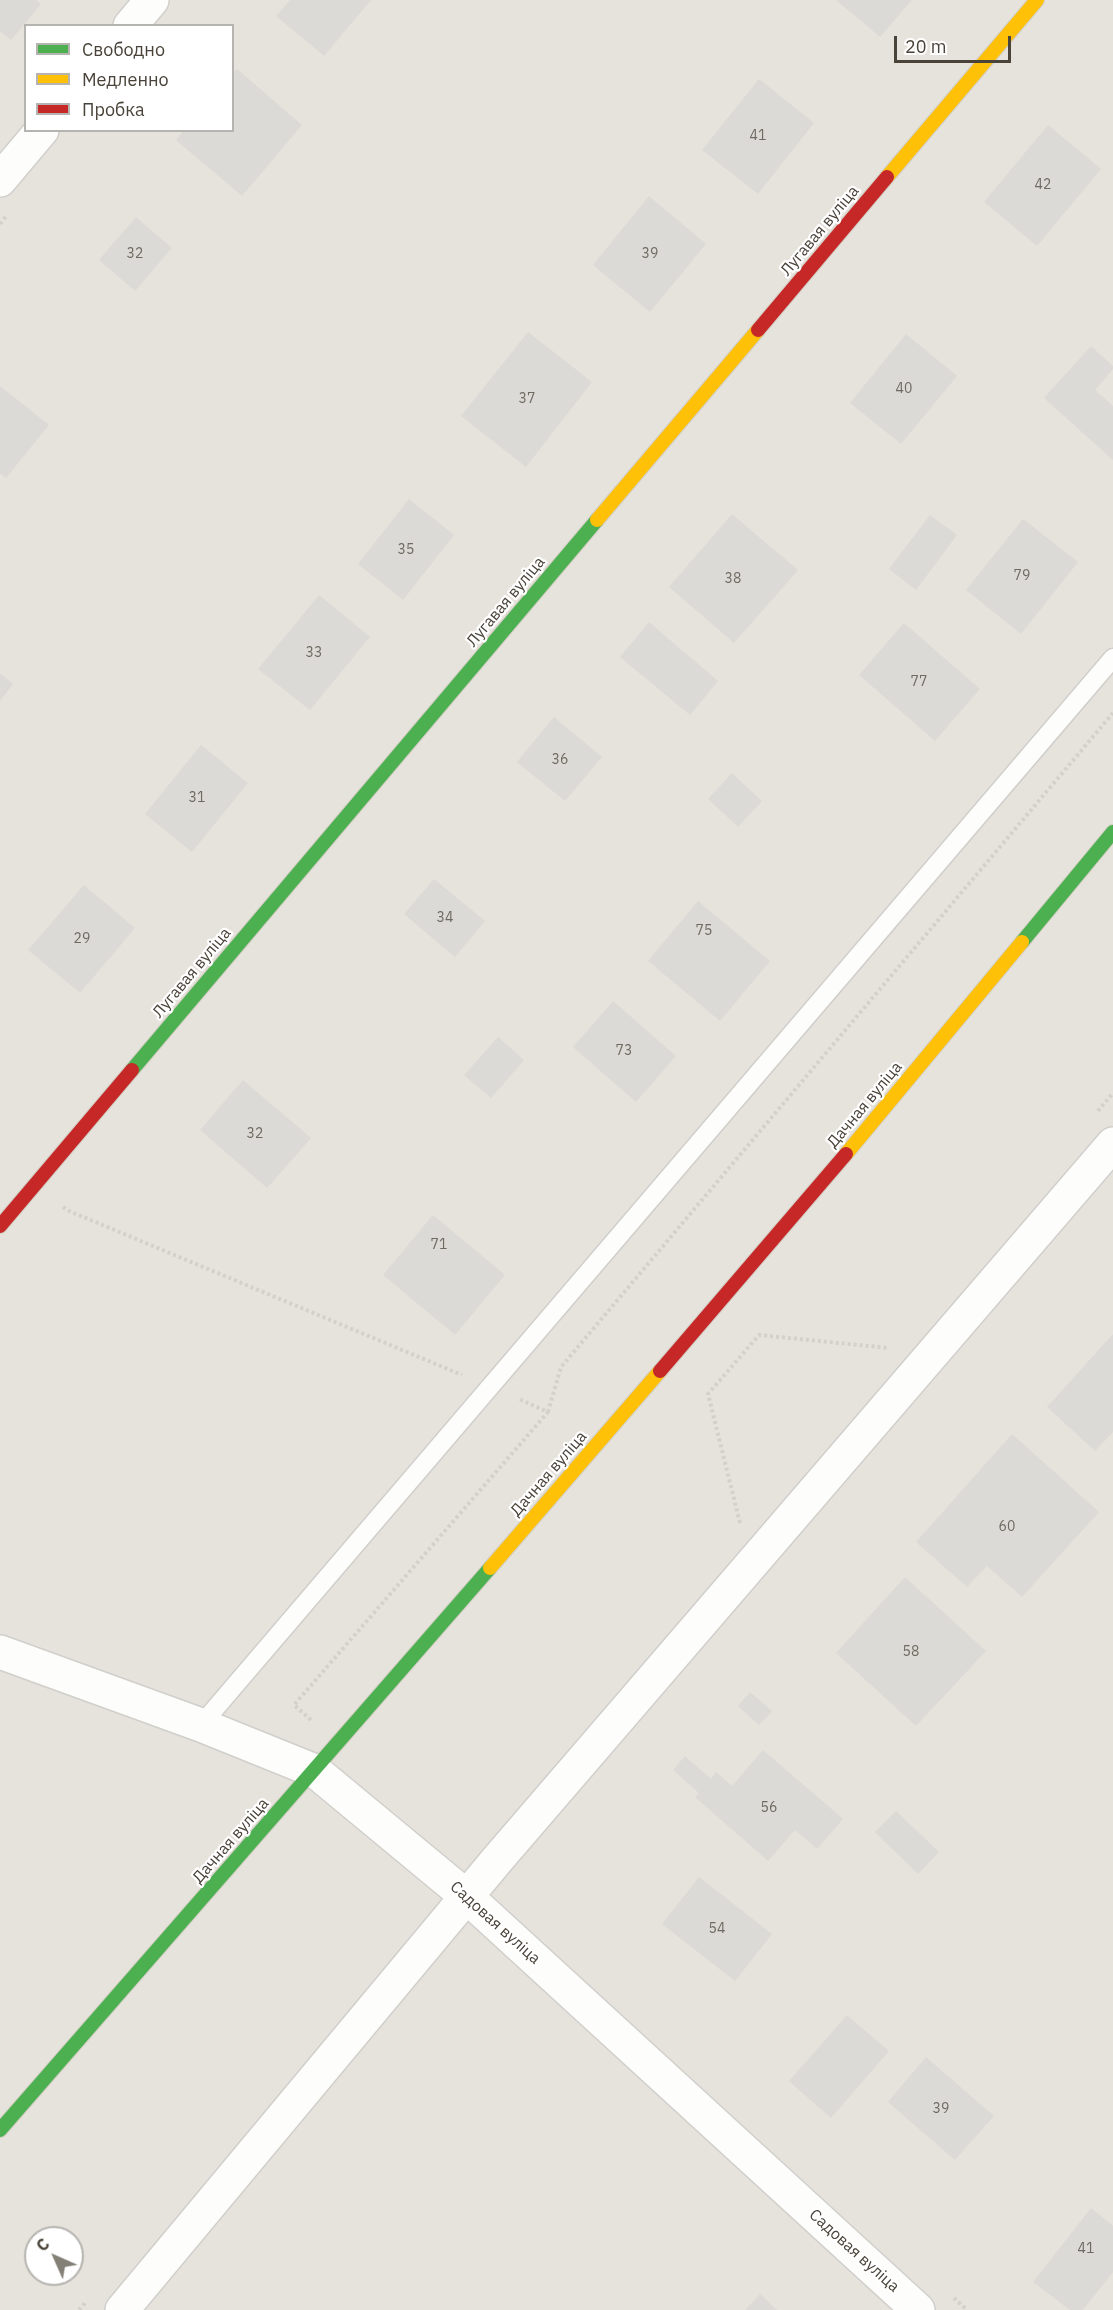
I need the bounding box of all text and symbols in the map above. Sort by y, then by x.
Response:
legend [24,24,234,132]
scale bar [897,24,1014,62]
text: 20 m [905,35,947,58]
text: Свободно [82,38,165,61]
text: Медленно [82,68,169,91]
text: Пробка [82,98,145,121]
house number: 41 [750,128,766,144]
house number: 42 [1035,177,1051,193]
street label: Лугавая вуліца [777,182,863,280]
house number: 32 [127,246,143,262]
house number: 39 [642,246,658,262]
house number: 40 [896,381,912,397]
house number: 37 [519,391,535,407]
house number: 35 [398,542,414,558]
street label: Лугавая вуліца [463,553,549,651]
house number: 79 [1014,568,1030,584]
house number: 38 [725,571,741,587]
house number: 33 [306,645,322,661]
house number: 77 [911,674,927,690]
house number: 36 [552,752,568,768]
house number: 31 [189,790,205,806]
house number: 34 [437,910,453,926]
house number: 75 [696,923,712,939]
street label: Лугавая вуліца [149,924,235,1022]
house number: 29 [74,931,90,947]
house number: 73 [616,1043,632,1059]
street label: Дачная вуліца [823,1058,907,1152]
house number: 32 [247,1126,263,1142]
house number: 71 [431,1237,447,1253]
street label: Дачная вуліца [507,1428,591,1520]
house number: 60 [999,1519,1015,1535]
house number: 58 [903,1644,919,1660]
street label: Дачная вуліца [189,1795,273,1887]
house number: 56 [761,1800,777,1816]
street label: Садовая вуліца [446,1877,544,1969]
house number: 54 [709,1921,725,1937]
house number: 39 [933,2101,949,2117]
street label: Садовая вуліца [805,2205,903,2297]
north arrow [24,2226,84,2286]
text: С [32,2234,53,2255]
house number: 41 [1078,2241,1094,2257]

